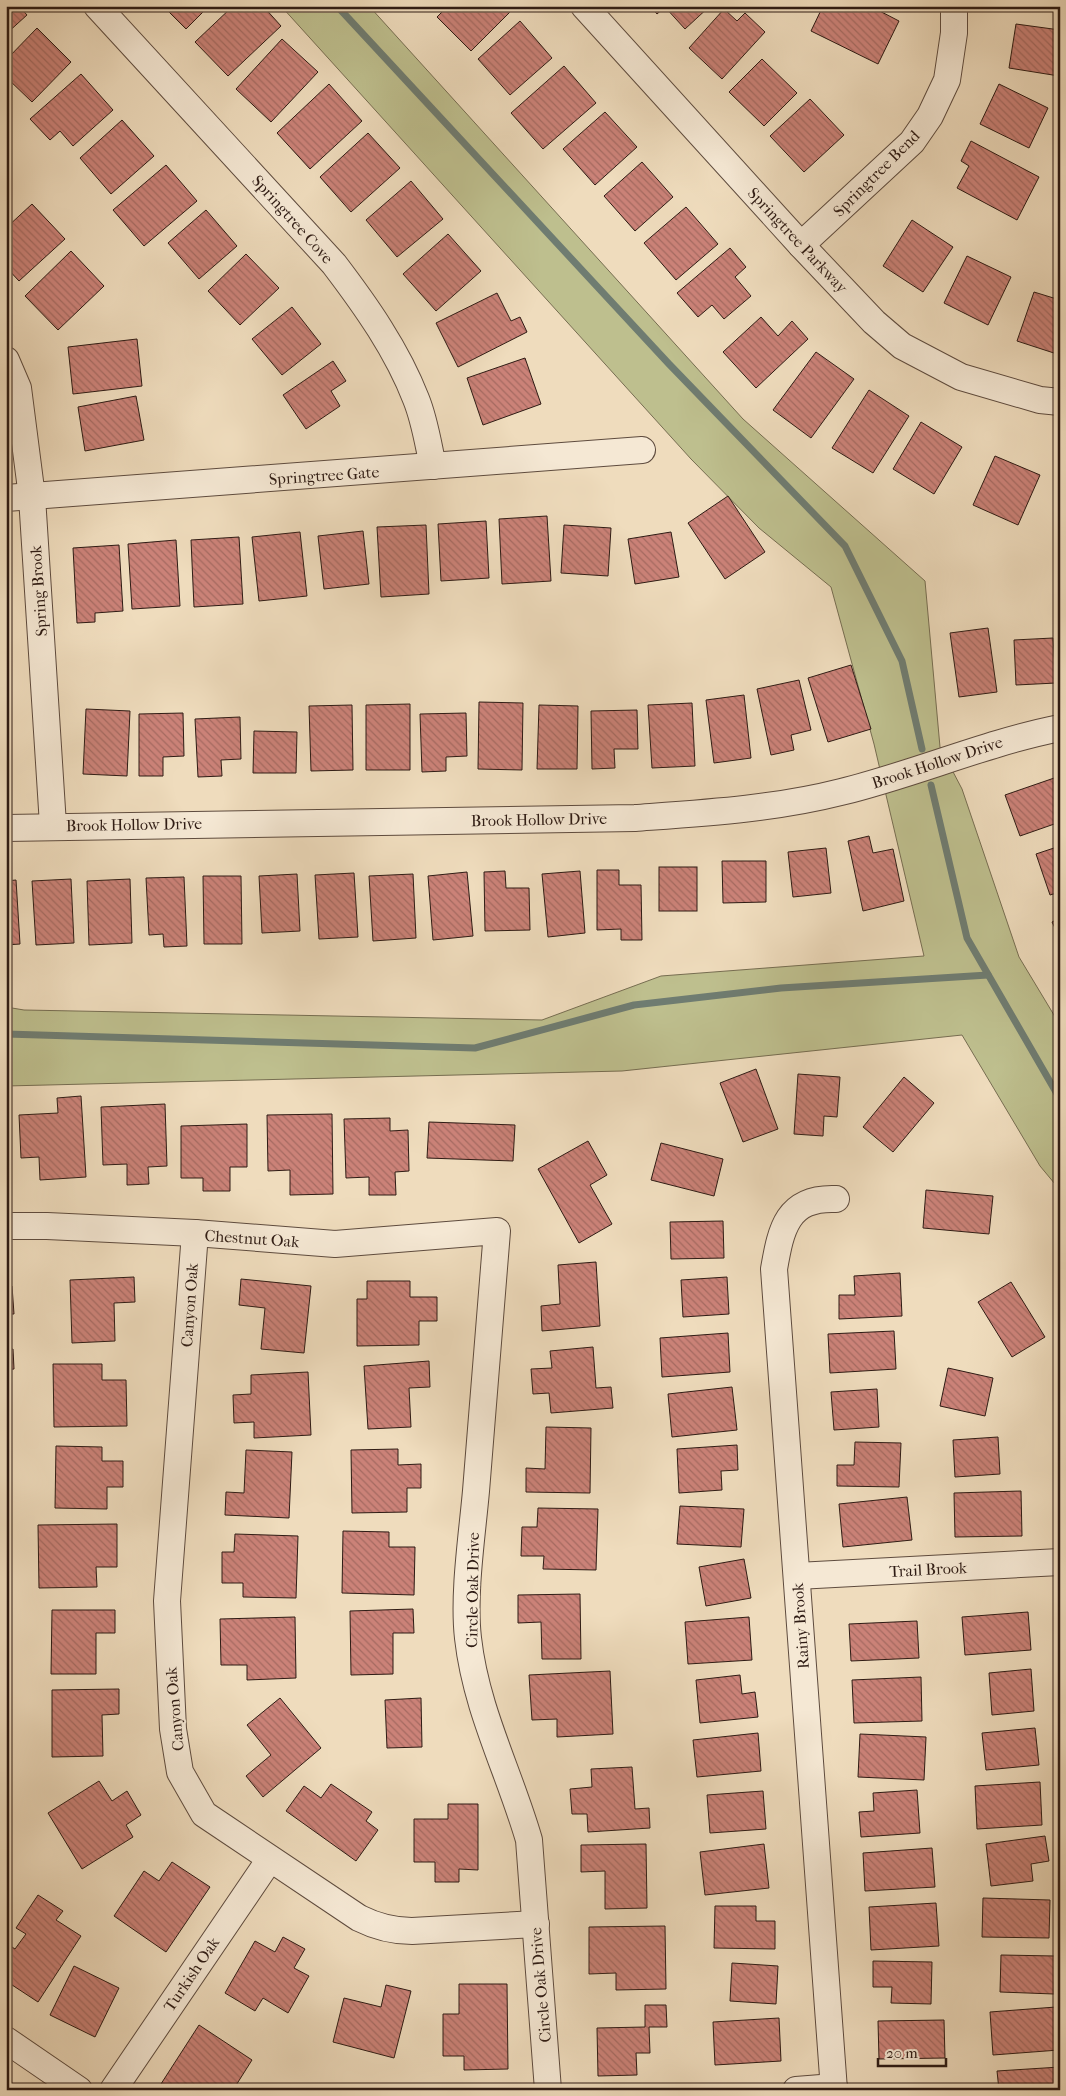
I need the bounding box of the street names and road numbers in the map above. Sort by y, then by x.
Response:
street label: Springtree Bend [829,126,924,221]
street label: Springtree Cove [248,171,337,267]
street label: Springtree Parkway [744,184,852,297]
street label: Springtree Gate [268,462,380,489]
street label: Spring Brook [26,544,51,637]
street label: Brook Hollow Drive [869,732,1005,793]
street label: Brook Hollow Drive [471,809,607,830]
street label: Brook Hollow Drive [66,814,202,835]
street label: Chestnut Oak [204,1226,301,1251]
street label: Canyon Oak [177,1262,202,1348]
street label: Circle Oak Drive [462,1532,483,1648]
street label: Trail Brook [889,1558,968,1581]
street label: Rainy Brook [788,1582,813,1670]
street label: Canyon Oak [161,1665,188,1752]
street label: Circle Oak Drive [526,1926,555,2043]
street label: Turkish Oak [160,1933,224,2015]

